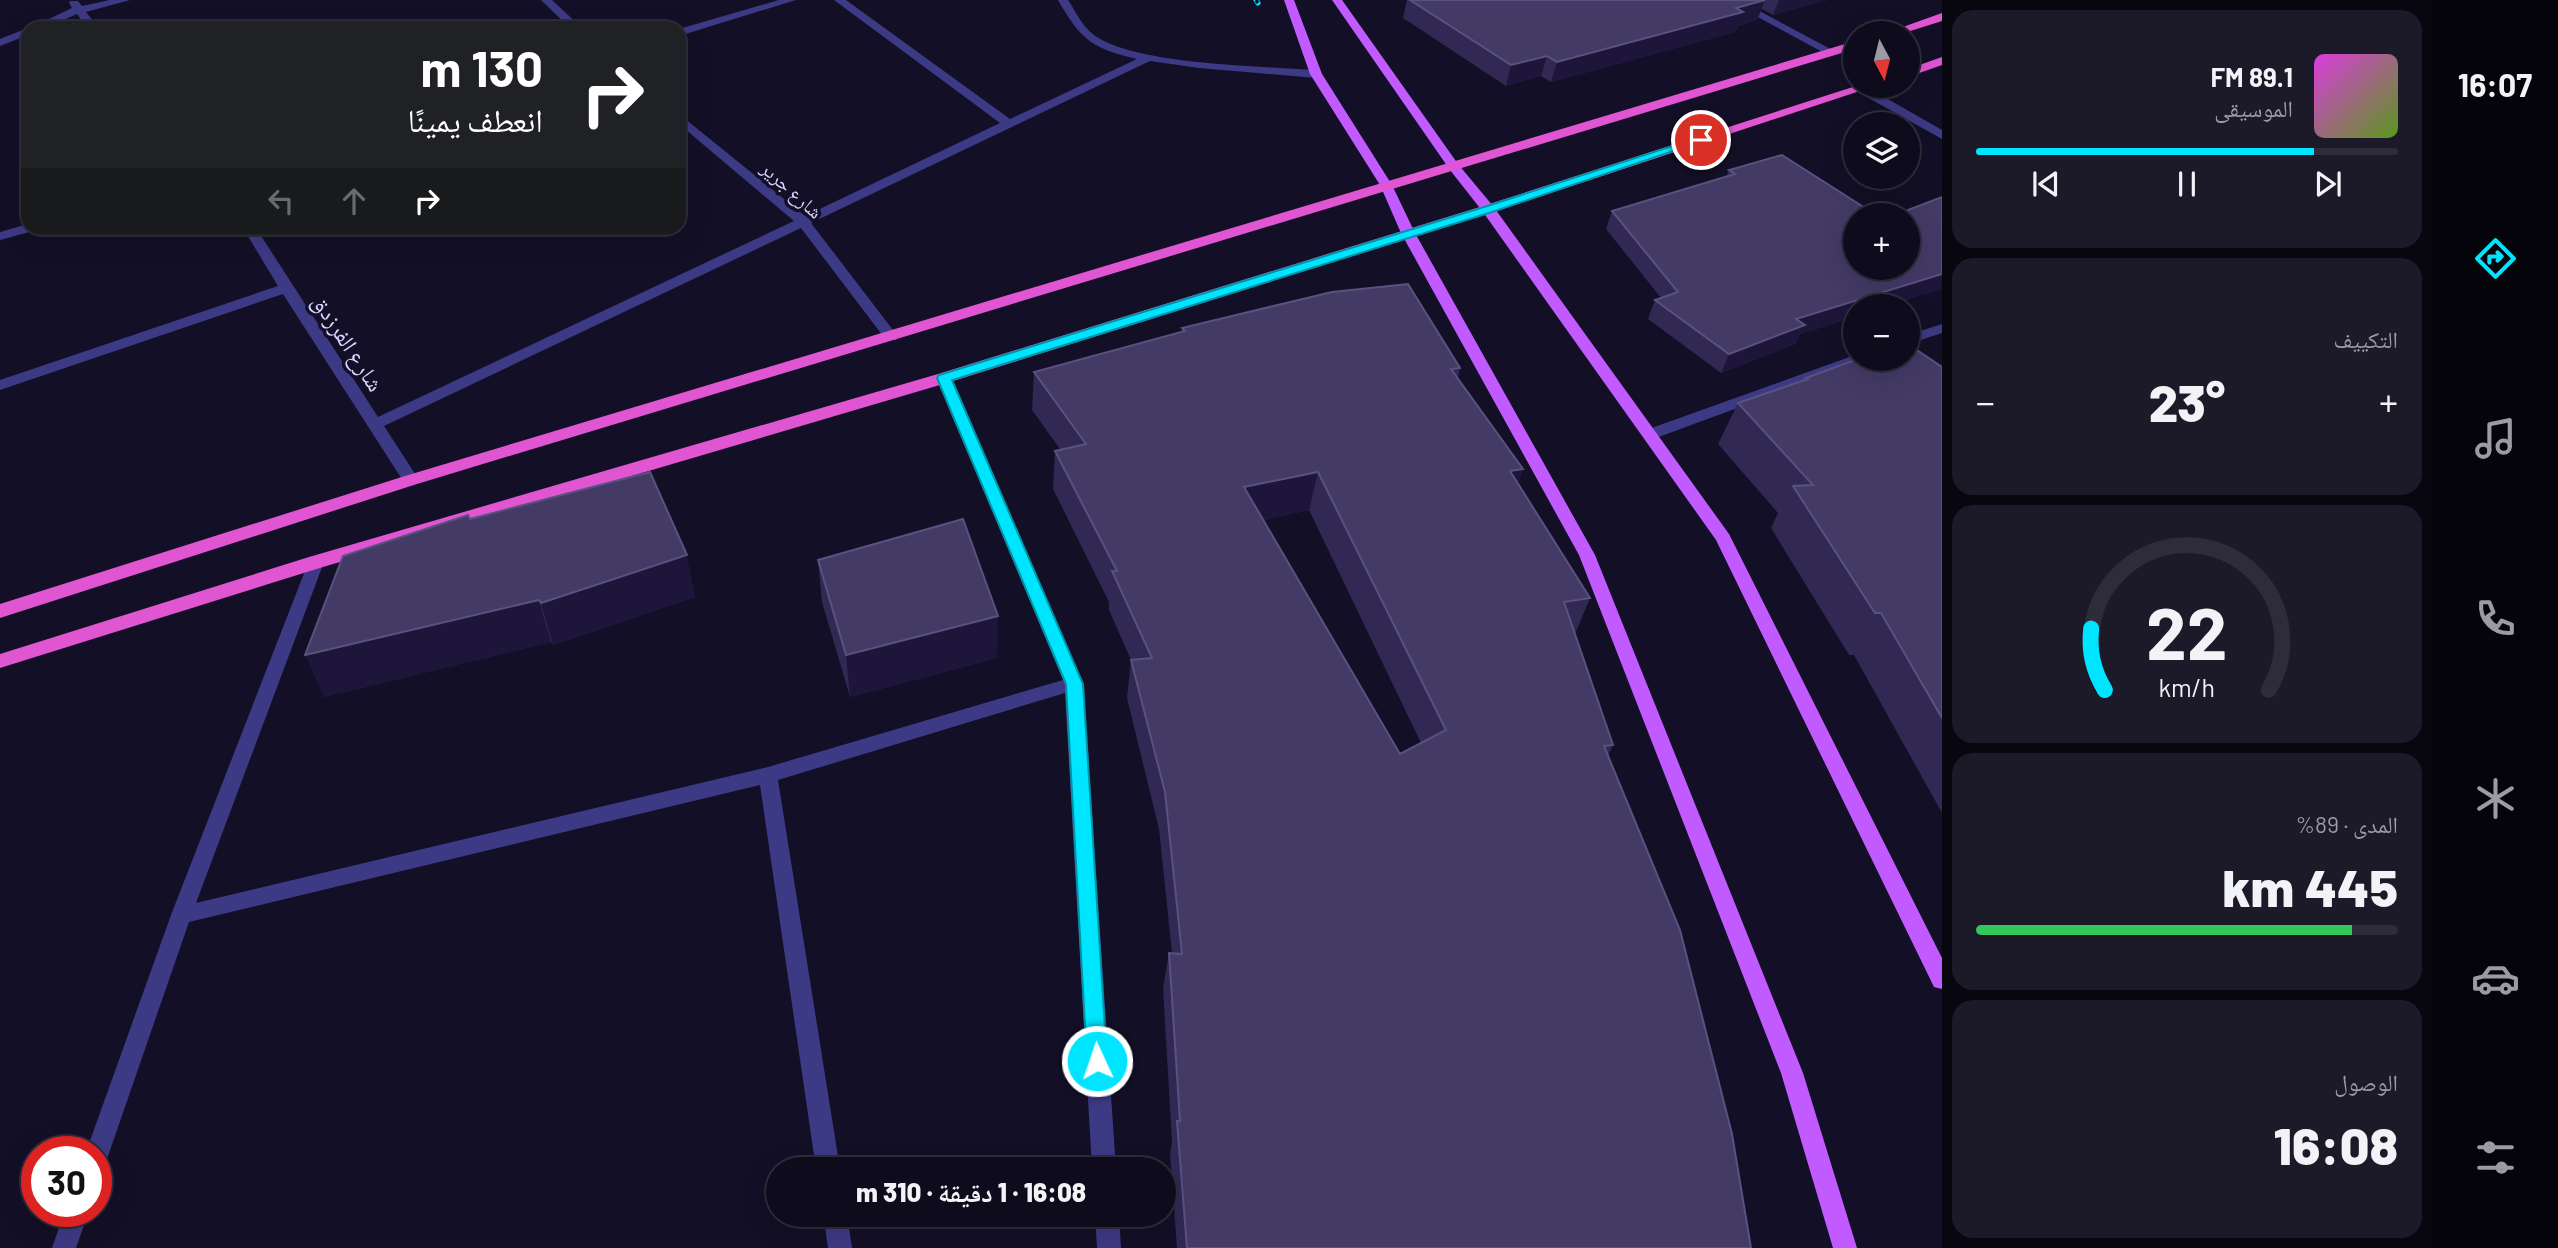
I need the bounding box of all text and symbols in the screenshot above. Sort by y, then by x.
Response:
north arrow [1843,21,1920,98]
map controls [1843,21,1920,371]
text: 130 m [421,38,543,97]
icon: right [567,49,658,140]
text: 89.1 FM [2211,61,2293,92]
text: 16:07 [2458,65,2532,103]
text: الموسيقى [2214,94,2293,122]
text: انعطف يمينًا [408,100,543,138]
pin [1671,110,1731,170]
button: layers [1843,112,1920,189]
icon: arrive [1682,121,1720,159]
street label: شارع جرير [756,156,827,224]
icon: previous [2027,165,2065,203]
icon: pause [2168,165,2206,203]
icon: next [2309,165,2347,203]
icon: left [262,182,300,220]
icon: ahead [335,182,373,220]
icon: right [408,182,446,220]
button: + [1843,203,1920,280]
icon: directions [2471,234,2520,283]
street label: شارع الفرزدق [305,289,391,397]
button: − [1843,294,1920,371]
text: التكييف [2333,325,2398,353]
text: 23° [2149,370,2225,432]
text: − [1976,378,1995,424]
text: + [2379,378,2398,424]
icon: music [2471,414,2520,463]
text: 22 [2146,587,2228,675]
icon: phone [2471,594,2520,643]
text: km/h [2159,672,2215,702]
icon: climate [2471,774,2520,823]
text: المدى · 89% [2296,810,2398,838]
text: 445 km [2222,855,2398,917]
icon: car [2471,954,2520,1003]
position arrow [1060,1024,1134,1098]
text: الوصول [2334,1068,2398,1096]
text: 16:08 [2274,1113,2398,1175]
icon: filters [2471,1133,2520,1182]
speed limit sign: 30 [21,1136,112,1227]
text: 16:08 · 1 دقيقة · 310 m [856,1176,1086,1207]

